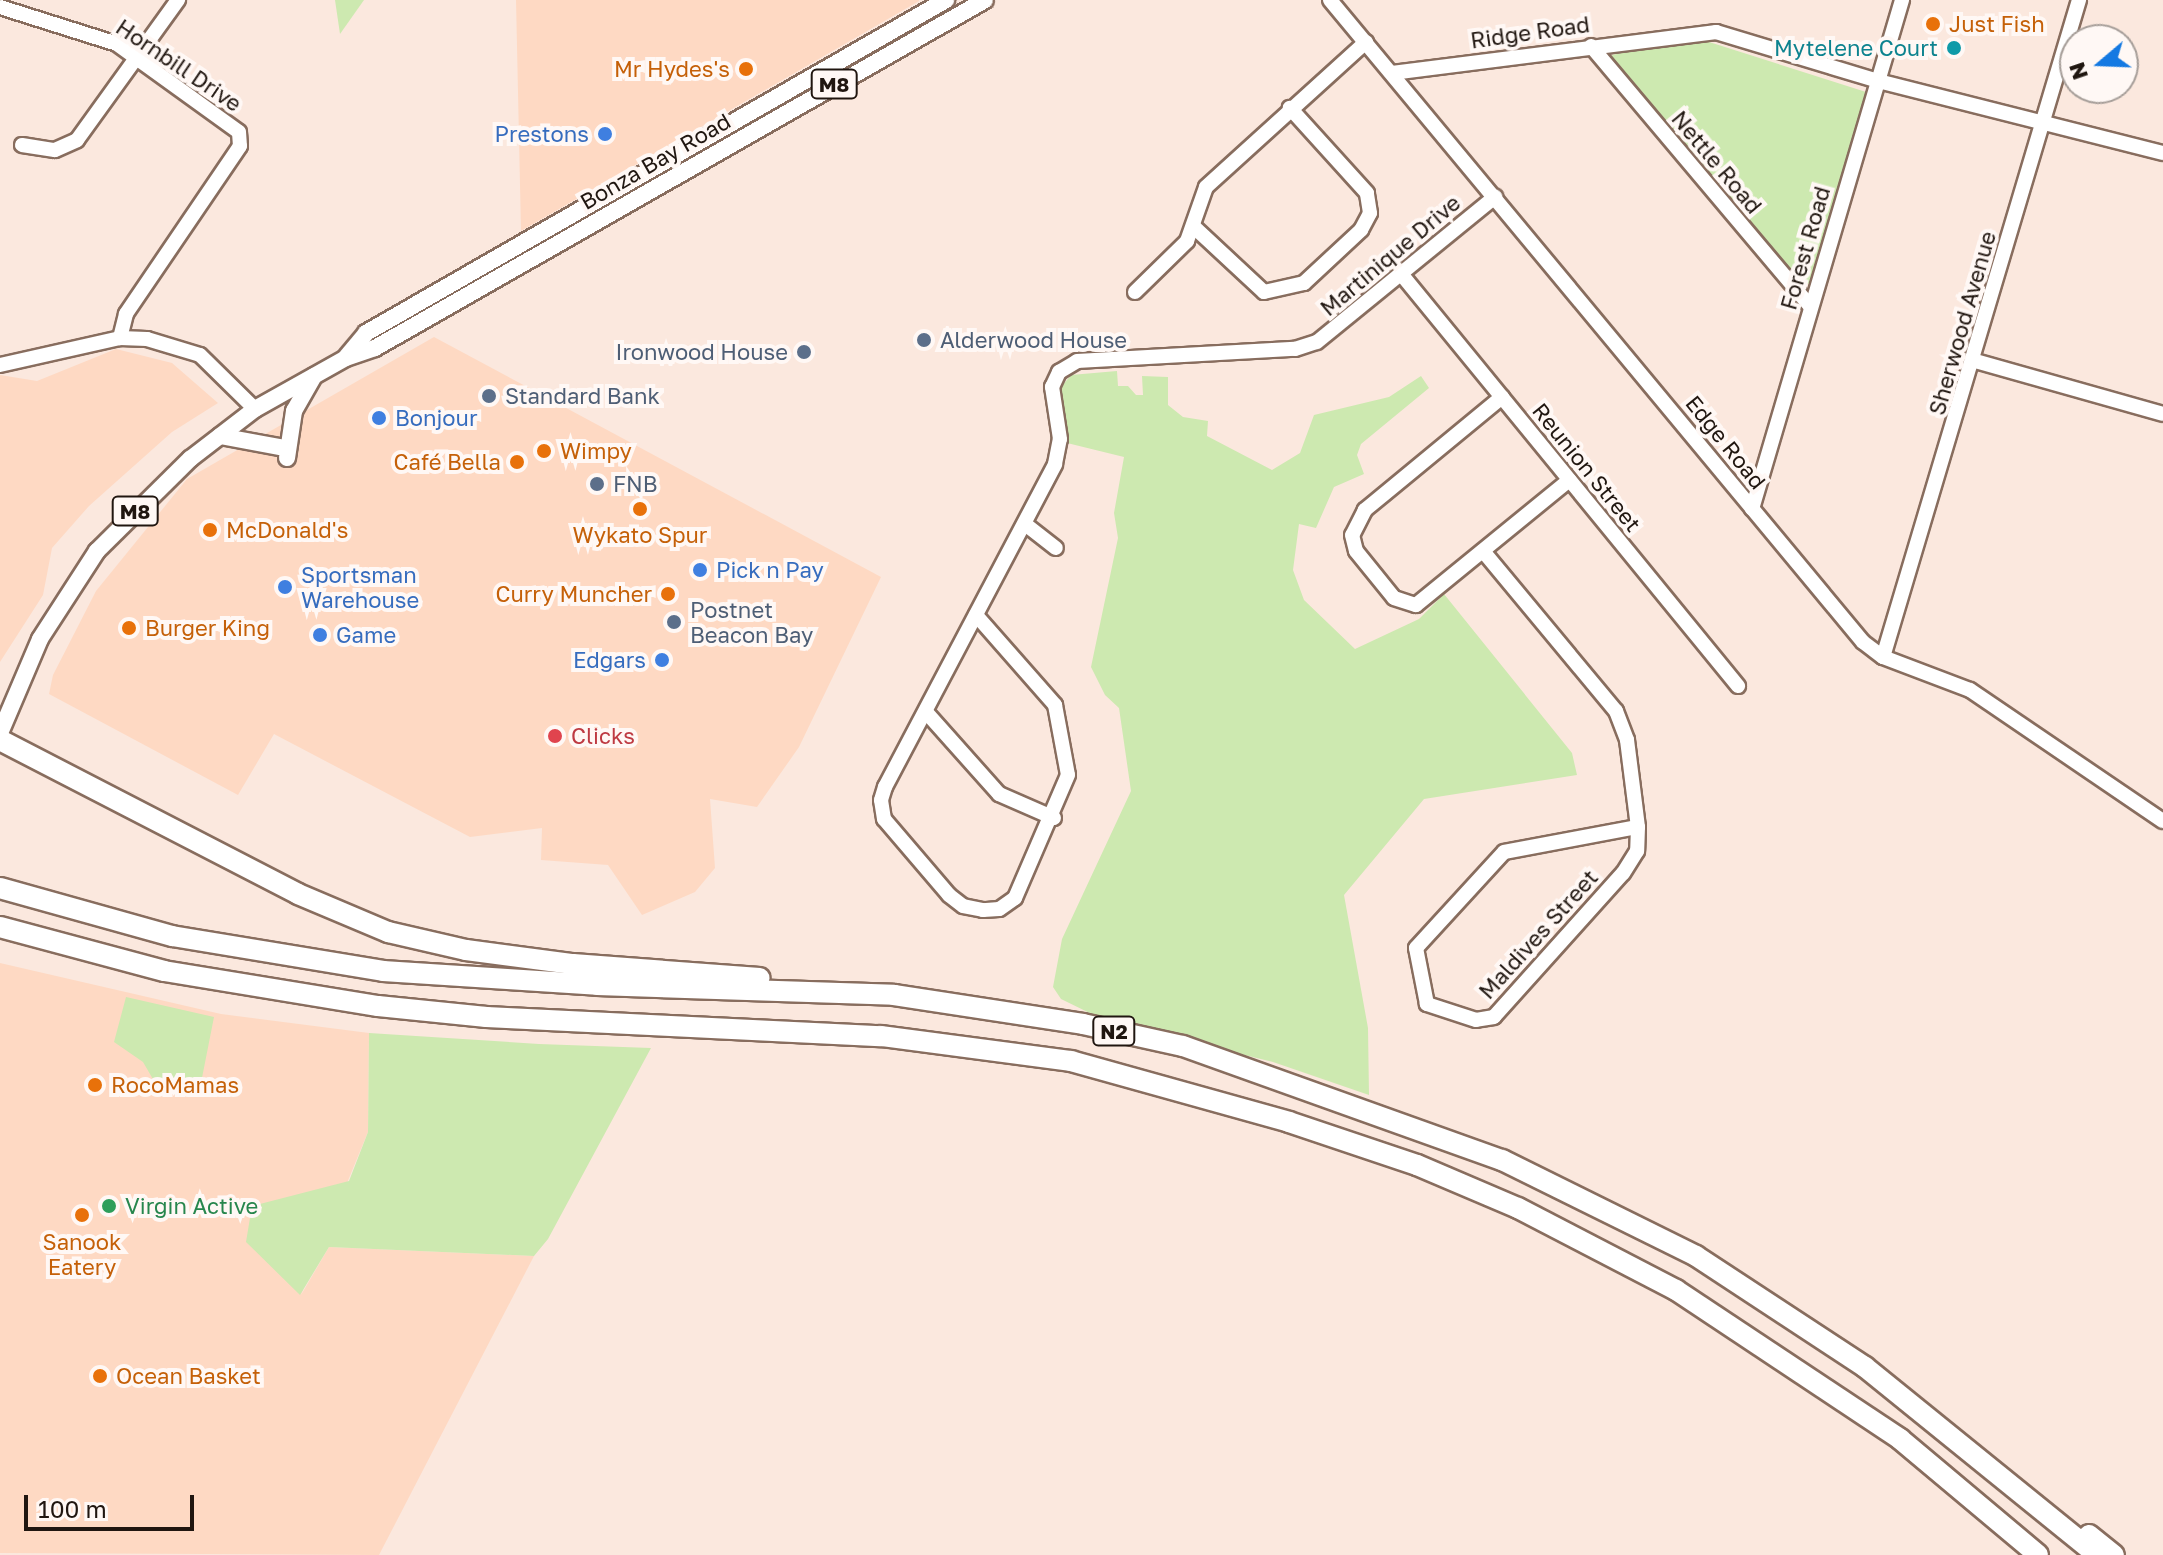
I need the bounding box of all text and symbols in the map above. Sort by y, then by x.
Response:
street label: Ridge Road [1469,11,1591,53]
place label: Just Fish [1949,11,2045,37]
street label: Hornbill Drive [111,13,247,117]
marker: Just Fish [1924,15,1942,33]
north arrow [2059,24,2139,104]
place label: Mytelene Court [1774,35,1938,61]
marker: Mytelene Court [1945,39,1963,57]
place label: Mr Hydes's [614,56,730,82]
text: N [2062,59,2093,84]
marker: Mr Hydes's [737,60,755,78]
road number: M8 [810,68,858,100]
street label: Nettle Road [1666,105,1768,219]
street label: Bonza Bay Road [575,107,735,215]
place label: Prestons [495,121,589,147]
marker: Prestons [596,125,614,143]
street label: Forest Road [1775,183,1835,313]
street label: Martinique Drive [1315,189,1465,321]
street label: Sherwood Avenue [1923,228,2001,418]
place label: Alderwood House [940,327,1127,353]
marker: Alderwood House [915,331,933,349]
place label: Ironwood House [616,339,788,365]
marker: Ironwood House [795,343,813,361]
place label: Standard Bank [505,383,660,409]
marker: Standard Bank [480,387,498,405]
street label: Edge Road [1680,390,1772,494]
street label: Reunion Street [1527,397,1647,537]
place label: Bonjour [395,405,477,431]
marker: Bonjour [370,409,388,427]
place label: Wimpy [560,438,632,464]
marker: Wimpy [535,442,553,460]
place label: Café Bella [394,449,501,475]
marker: Café Bella [508,453,526,471]
place label: FNB [613,471,658,497]
marker: FNB [588,475,606,493]
road number: M8 [111,495,159,527]
marker: Wykato Spur [631,500,649,518]
place label: McDonald's [226,517,348,543]
marker: McDonald's [201,521,219,539]
place label: Wykato Spur [573,522,707,548]
place label: Pick n Pay [716,557,824,583]
place label: Sportsman Warehouse [301,561,419,612]
marker: Pick n Pay [691,561,709,579]
marker: Sportsman Warehouse [276,578,294,596]
place label: Curry Muncher [495,581,652,607]
marker: Curry Muncher [659,585,677,603]
place label: Postnet Beacon Bay [690,596,813,648]
marker: Postnet Beacon Bay [665,613,683,631]
place label: Burger King [145,615,270,641]
marker: Burger King [120,619,138,637]
place label: Game [336,622,396,648]
marker: Game [311,626,329,644]
place label: Edgars [573,647,646,673]
marker: Edgars [653,651,671,669]
place label: Clicks [571,723,635,749]
marker: Clicks [546,727,564,745]
street label: Maldives Street [1473,864,1603,1004]
road number: N2 [1092,1015,1136,1047]
place label: RocoMamas [111,1072,239,1098]
marker: RocoMamas [86,1076,104,1094]
place label: Virgin Active [125,1193,258,1219]
marker: Virgin Active [100,1197,118,1215]
marker: Sanook Eatery [73,1206,91,1224]
place label: Sanook Eatery [43,1228,121,1280]
place label: Ocean Basket [116,1363,261,1389]
marker: Ocean Basket [91,1367,109,1385]
scale bar [28,1479,198,1529]
text: 100 m [38,1494,107,1523]

